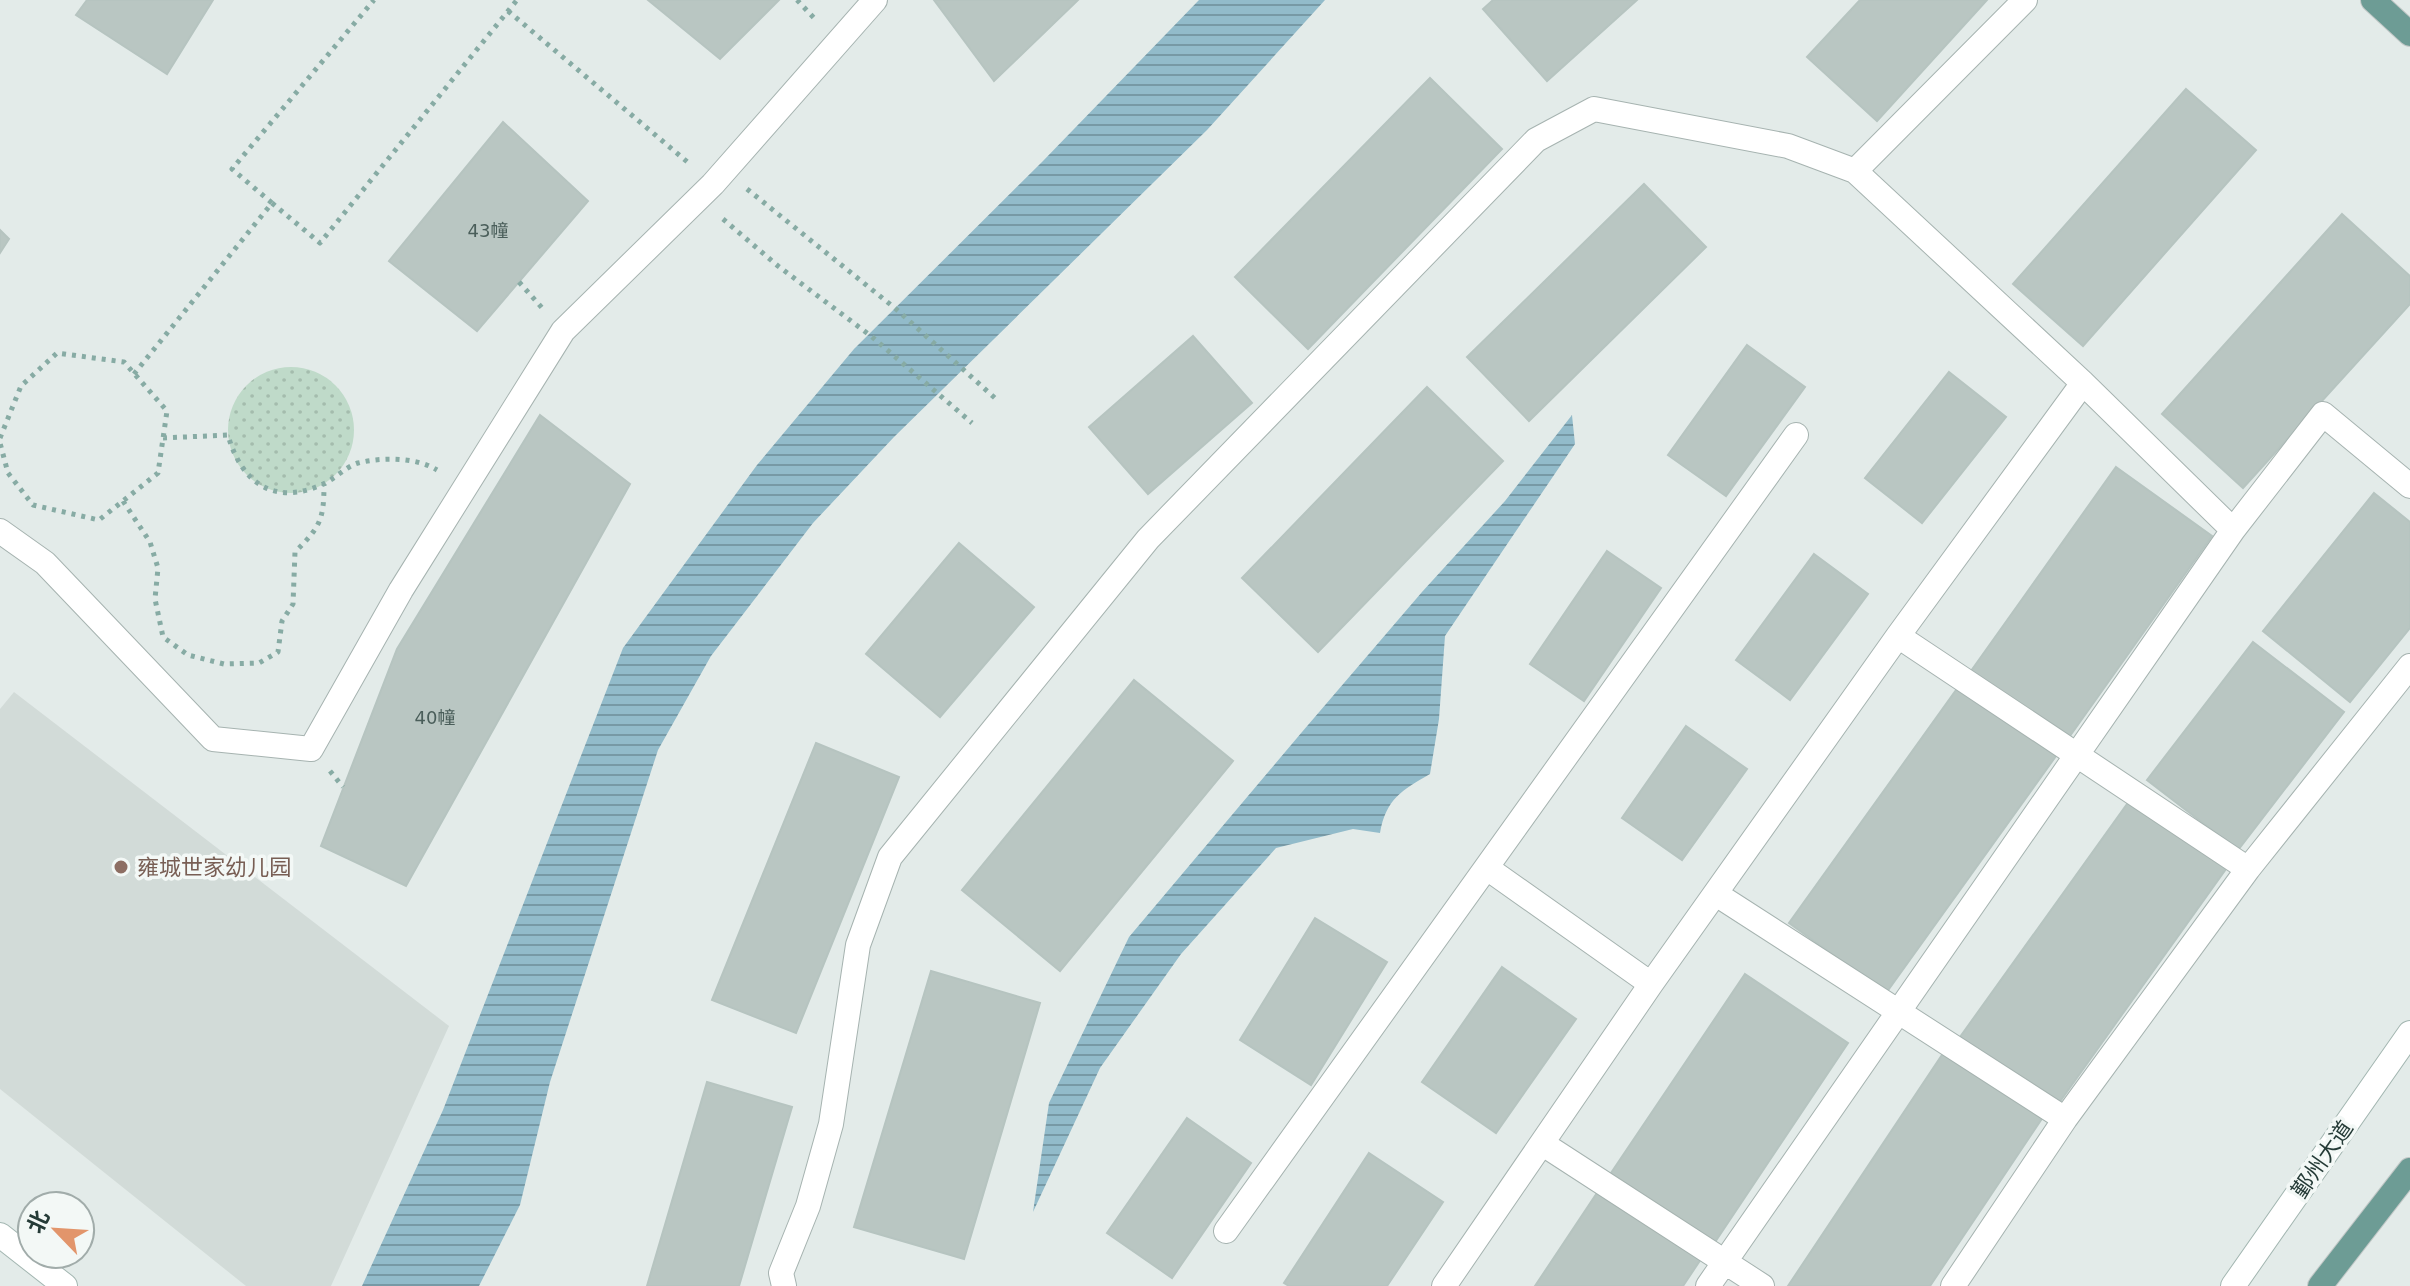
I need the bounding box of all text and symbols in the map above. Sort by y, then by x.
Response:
house number: 43幢 [468,220,508,241]
house number: 40幢 [415,707,455,728]
place label: 雍城世家幼儿园 [137,855,291,880]
marker: 雍城世家幼儿园 [112,858,130,876]
street label: 鄞州大道 [2287,1116,2358,1203]
north arrow [16,1190,96,1270]
text: 北 [22,1206,54,1237]

